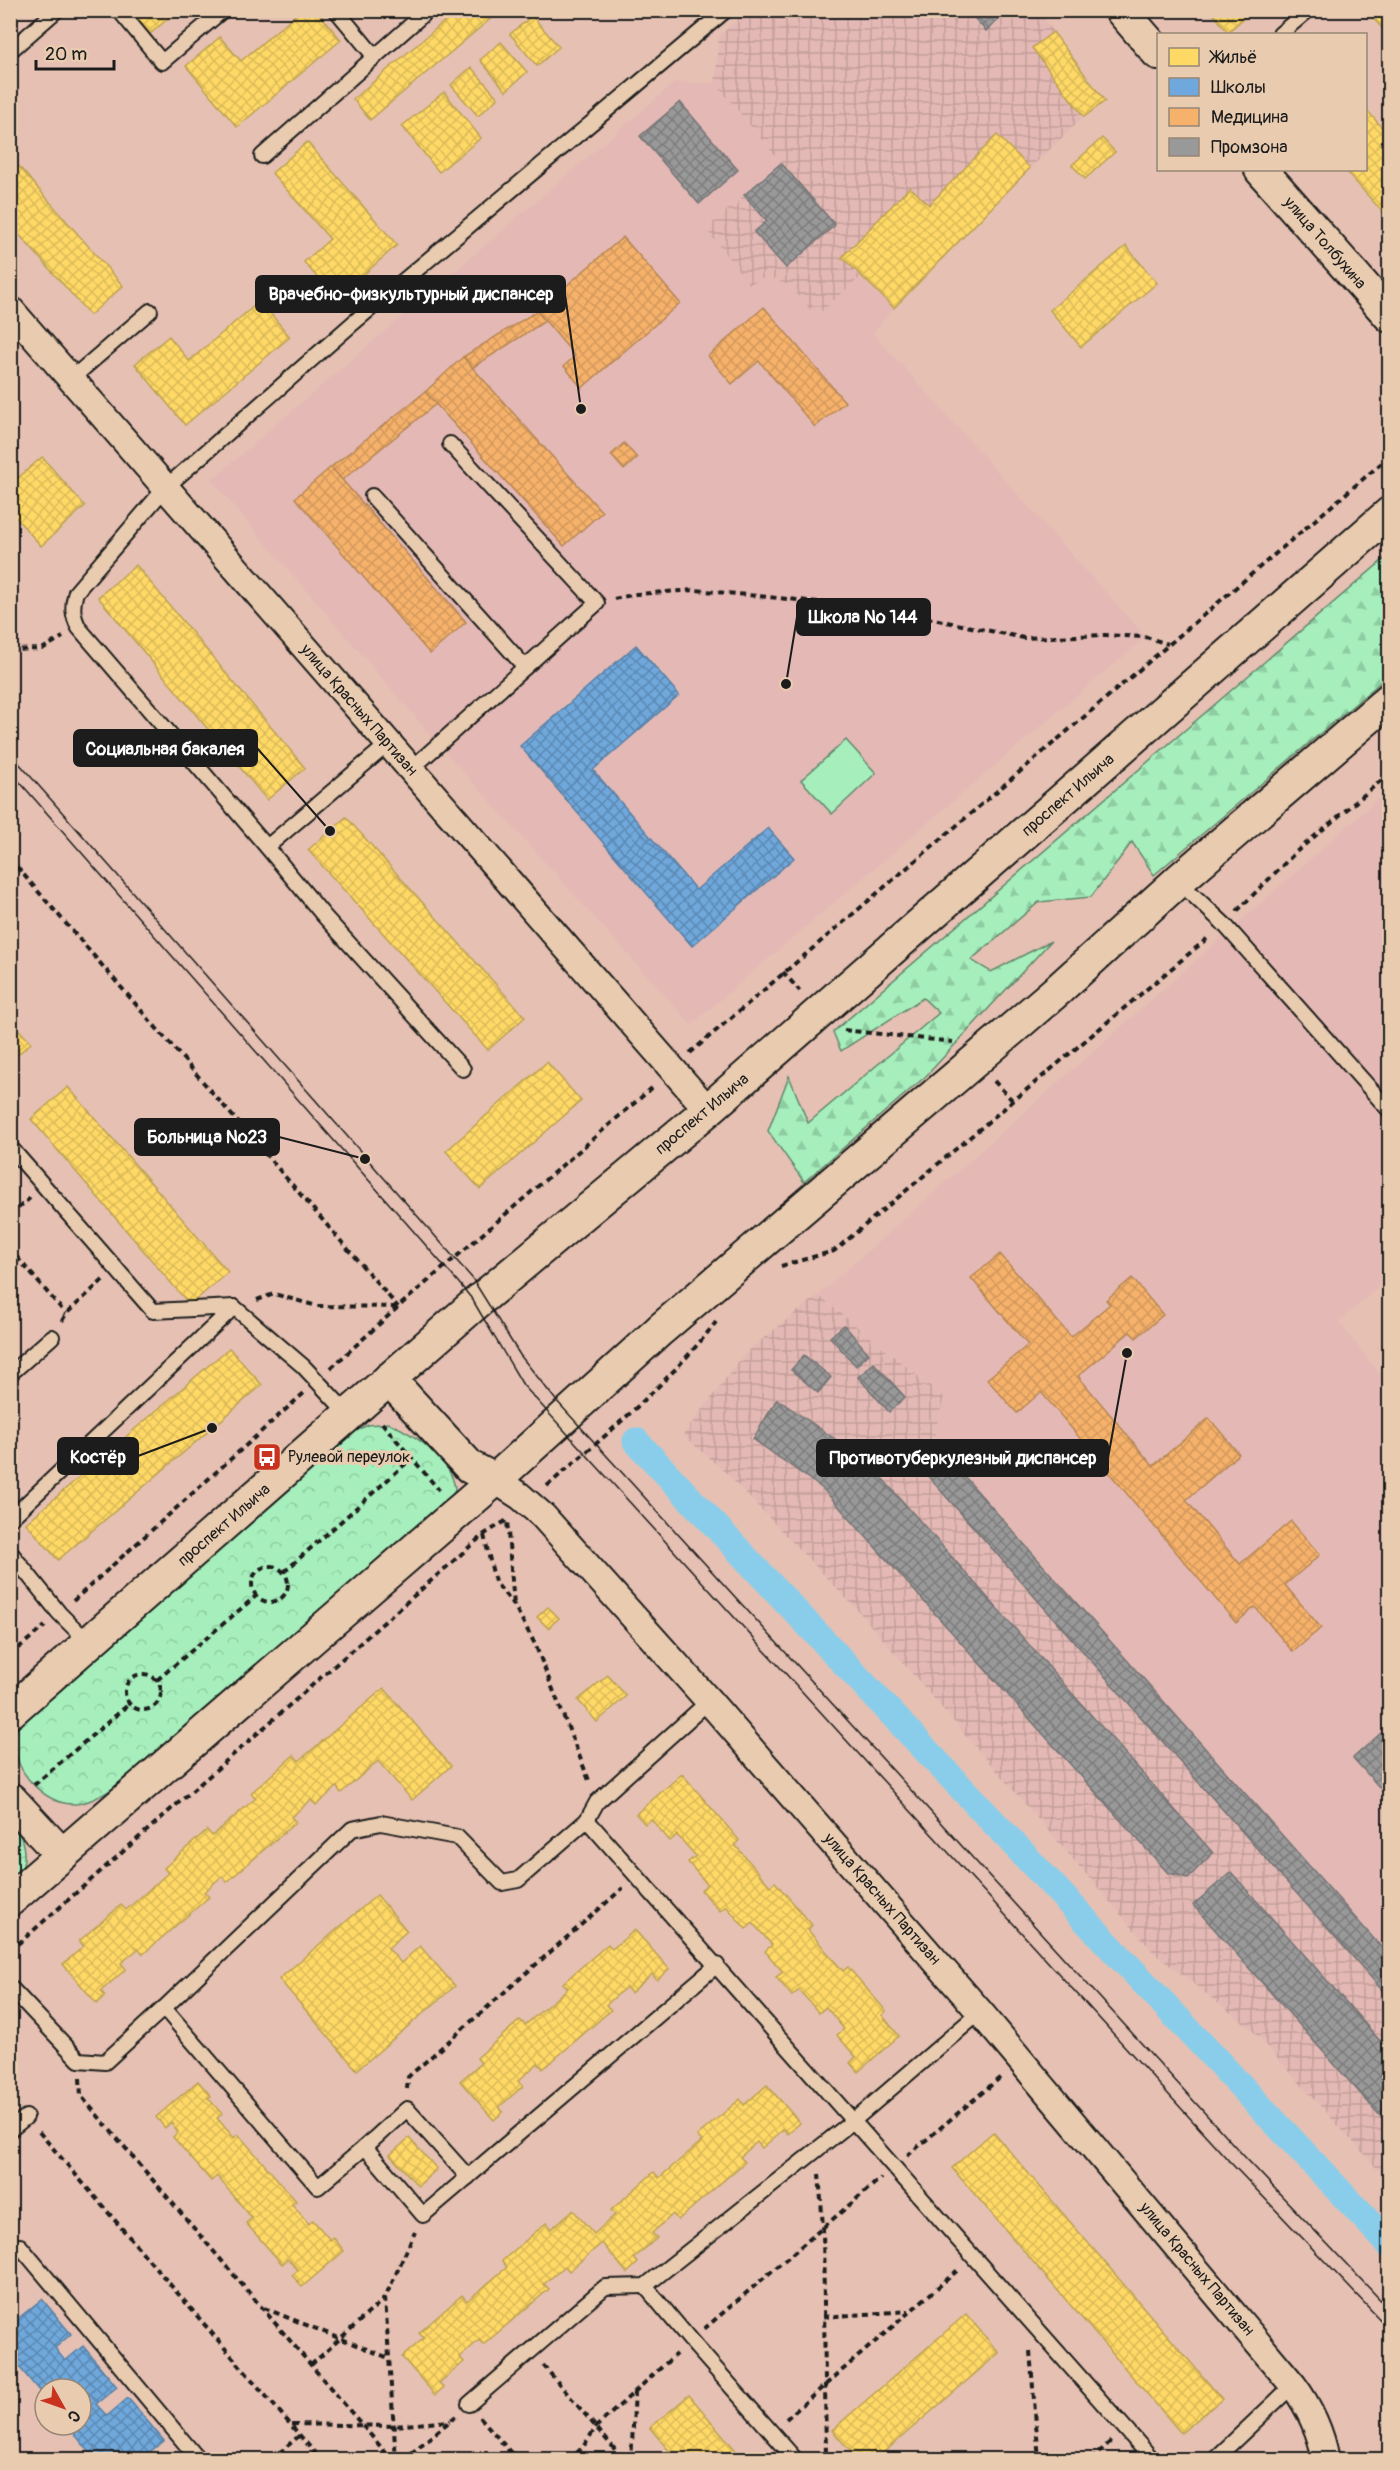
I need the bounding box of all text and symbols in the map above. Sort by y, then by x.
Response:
scale bar [36,33,114,71]
legend [1157,33,1367,171]
text: 20 m [45,43,87,66]
text: Жильё [1208,46,1257,69]
text: Школы [1211,76,1266,99]
text: Медицина [1211,106,1288,129]
text: Промзона [1211,136,1288,159]
street label: улица Толбухина [1279,192,1371,293]
callout: Врачебно-физкультурный диспансер [256,276,565,312]
text: Врачебно-физкультурный диспансер [268,283,554,306]
callout: Школа № 144 [797,599,930,635]
text: Школа № 144 [807,606,918,629]
street label: улица Красных Партизан [296,639,422,780]
callout: Социальная бакалея [74,730,257,766]
text: Социальная бакалея [85,738,245,761]
street label: проспект Ильича [1018,749,1118,841]
street label: проспект Ильича [651,1069,753,1159]
callout: Больница №23 [135,1119,279,1155]
text: Больница №23 [147,1126,267,1149]
callout: Костёр [58,1438,138,1474]
callout: Противотуберкулезный диспансер [817,1440,1108,1476]
bus stop icon: Рулевой переулок [251,1441,283,1473]
text: Костёр [70,1446,127,1469]
place label: Рулевой переулок [288,1447,410,1467]
text: Противотуберкулезный диспансер [830,1447,1097,1470]
street label: проспект Ильича [174,1479,274,1571]
street label: улица Красных Партизан [819,1828,945,1969]
street label: улица Красных Партизан [1135,2197,1259,2340]
north arrow [33,2377,93,2437]
text: С [63,2406,85,2426]

